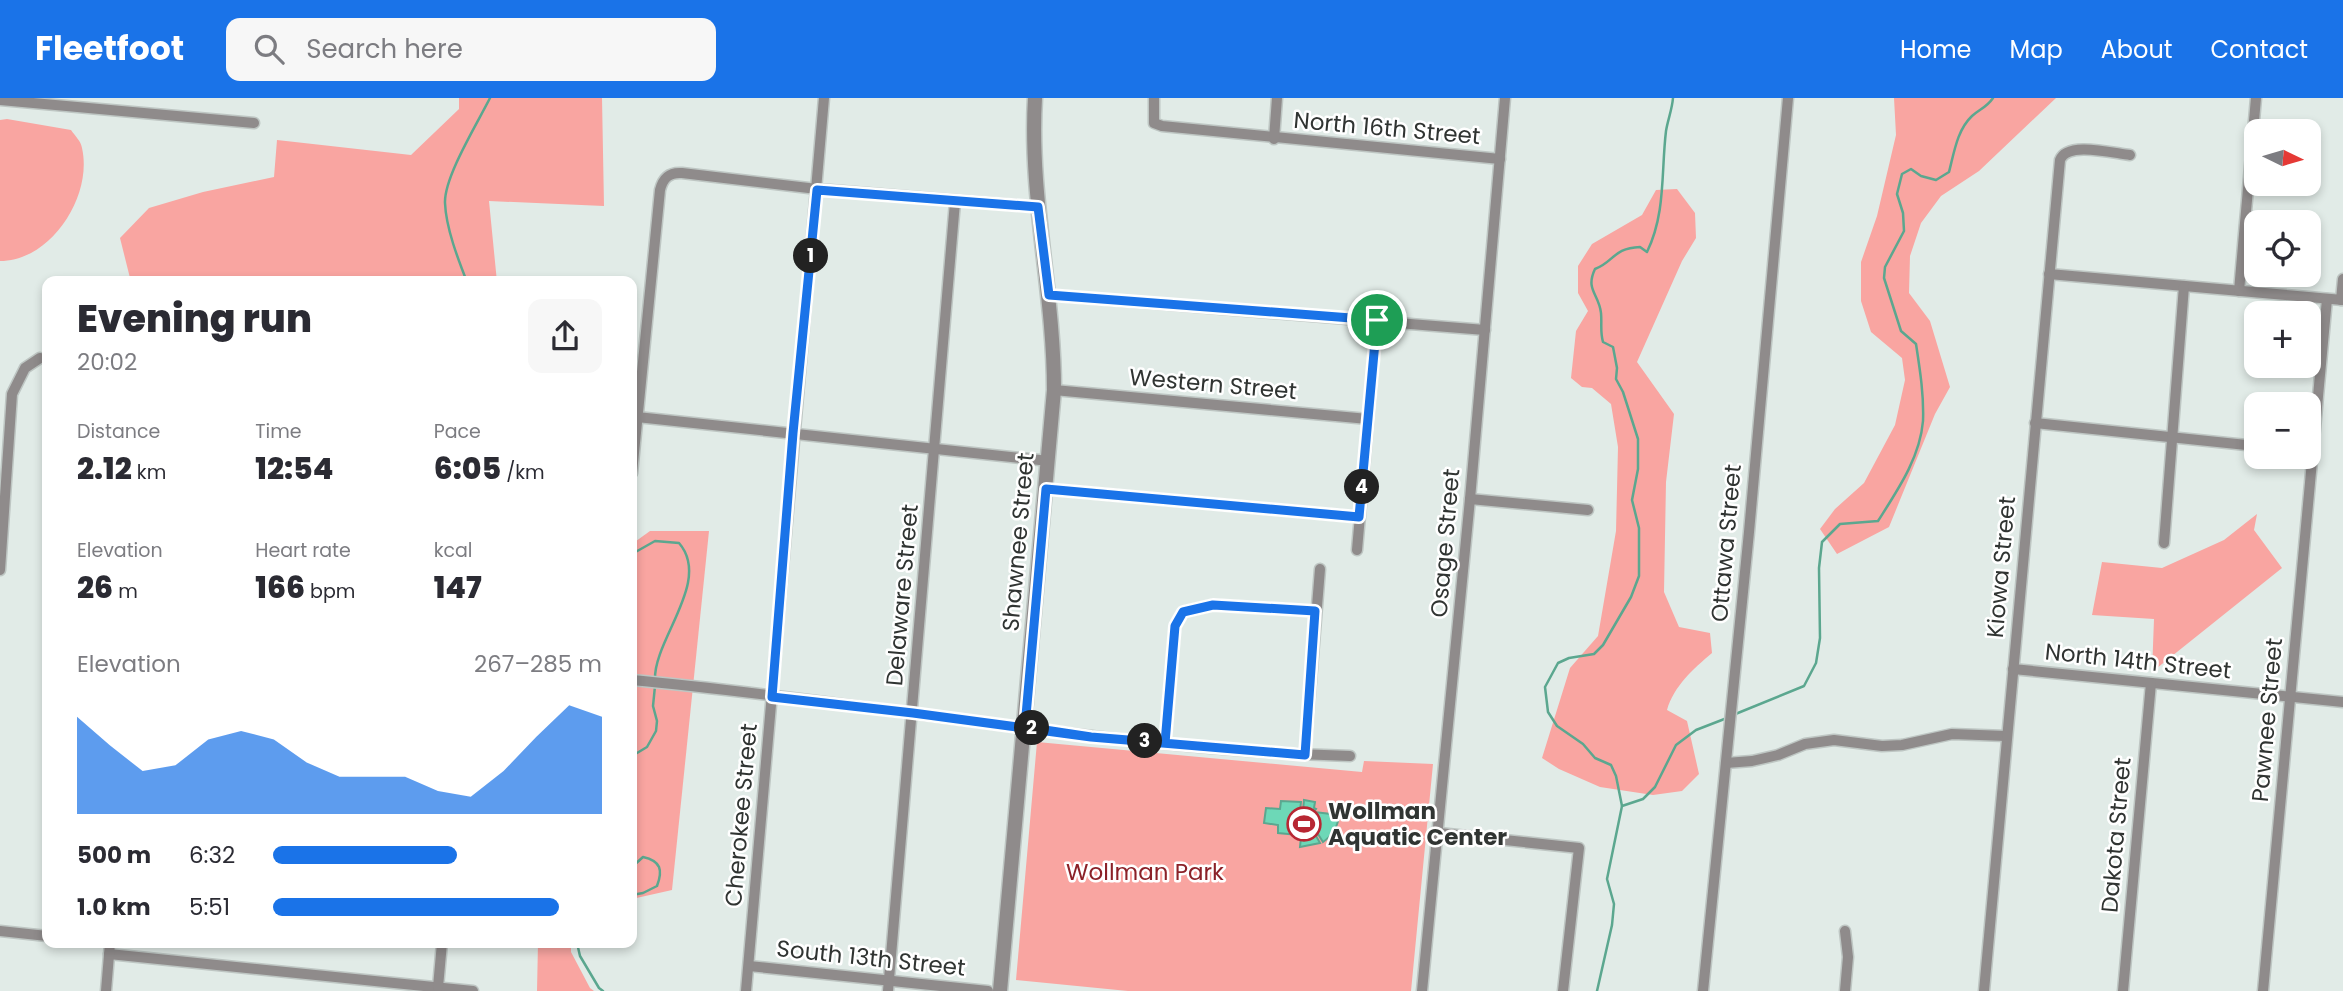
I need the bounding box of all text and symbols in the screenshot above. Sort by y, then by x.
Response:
search box [226,18,716,81]
text: Fleetfoot [35,25,184,72]
icon: search [250,30,288,68]
text: Search here [306,31,463,67]
text: Home [1900,33,1972,66]
text: Map [2010,33,2063,66]
text: About [2101,33,2172,66]
text: Contact [2210,33,2308,66]
street label: North 16th Street [1292,104,1482,152]
north arrow [2244,119,2320,196]
map controls [2244,119,2321,469]
button: locate [2244,210,2321,287]
pin: 1 [794,238,828,274]
text: 1 [807,242,814,269]
pin [1347,290,1407,350]
text: Evening run [77,292,312,345]
button: share [528,299,602,373]
icon: arrive [1358,301,1396,339]
button: + [2244,301,2321,378]
text: 20:02 [77,346,137,378]
street label: Western Street [1128,361,1298,407]
button: − [2244,392,2321,469]
text: Distance [77,418,160,445]
text: Time [255,418,302,445]
text: Pace [434,418,481,445]
text: 2.12 [77,447,132,490]
text: 12:54 [255,447,333,490]
text: 6:05 [434,447,501,490]
street label: Shawnee Street [994,451,1042,633]
text: km [132,459,166,486]
text: /km [501,459,545,486]
street label: Ottawa Street [1703,463,1749,623]
street label: Osage Street [1423,467,1467,619]
pin: 4 [1344,470,1380,504]
text: 4 [1355,473,1368,500]
street label: Kiowa Street [1979,495,2023,639]
street label: Delaware Street [878,503,926,687]
text: Elevation [77,537,163,564]
text: Heart rate [255,537,351,564]
text: kcal [434,537,473,564]
text: 26 [77,566,113,609]
text: 166 [255,566,305,609]
text: 147 [434,566,482,609]
text: m [113,578,138,605]
text: bpm [305,578,355,605]
street label: North 14th Street [2043,635,2233,687]
street label: Pawnee Street [2244,637,2290,803]
text: Elevation [77,648,181,680]
text: 267–285 m [474,648,602,680]
pin: 2 [1014,710,1050,746]
text: 2 [1026,714,1037,741]
street label: Cherokee Street [717,722,765,908]
pin: 3 [1128,724,1162,758]
text: 3 [1139,727,1150,754]
street label: Dakota Street [2093,756,2139,914]
place label: Wollman Aquatic Center [1328,795,1507,853]
sports icon: Wollman Aquatic Center [1285,805,1323,843]
text: 500 m [77,839,151,871]
text: 6:32 [189,839,235,871]
park label: Wollman Park [1066,856,1224,888]
text: 1.0 km [77,891,151,923]
text: 5:51 [189,891,230,923]
street label: South 13th Street [775,932,967,984]

